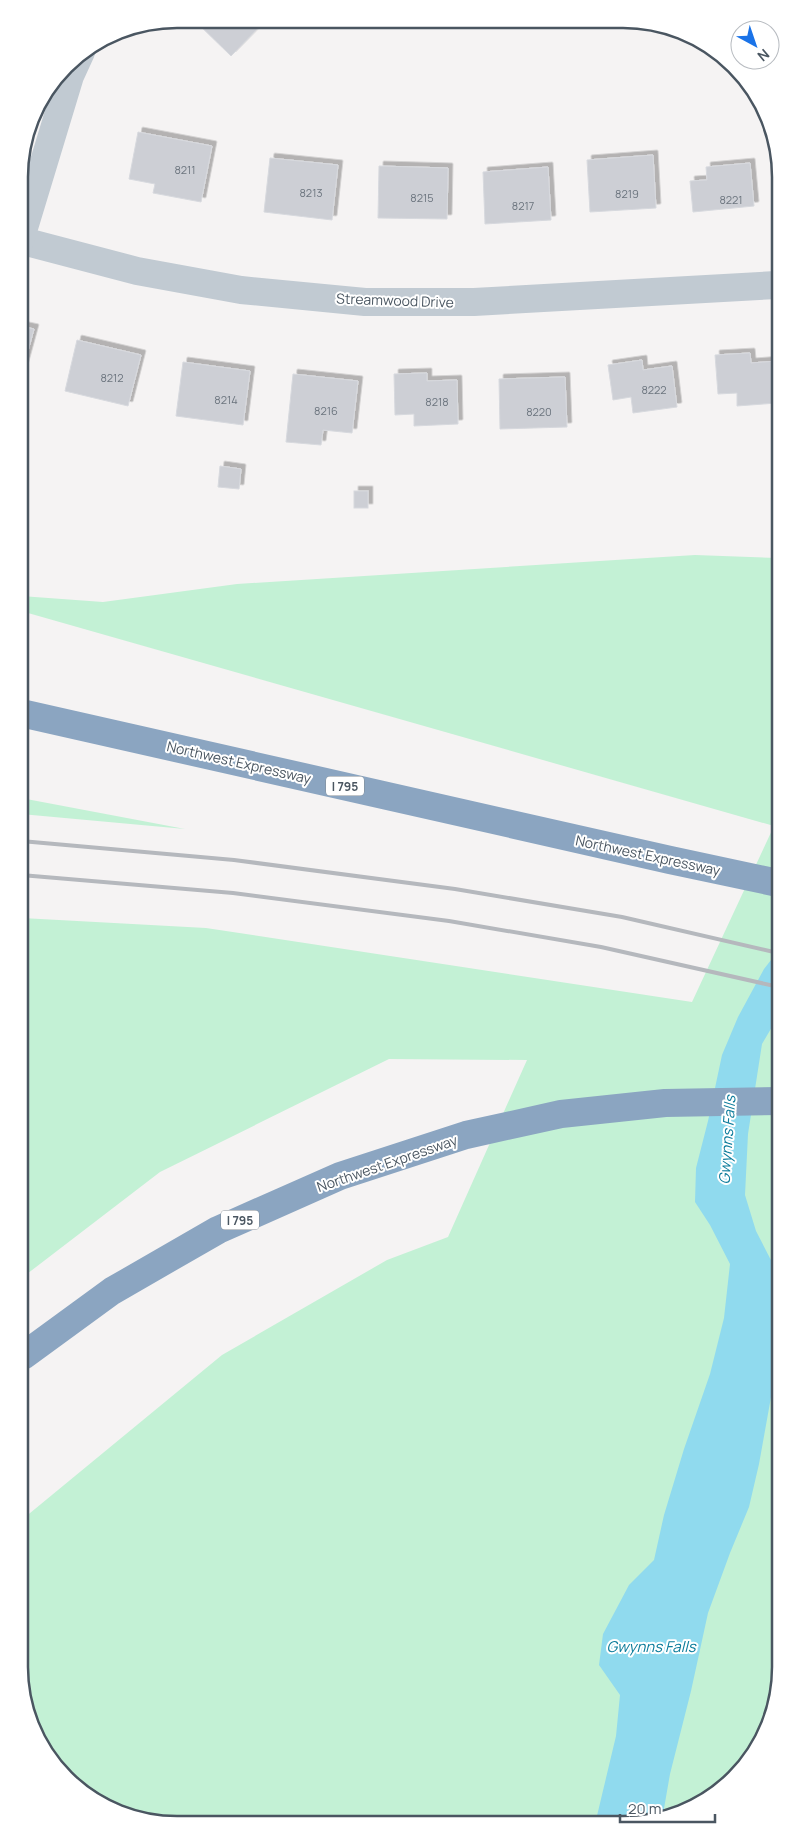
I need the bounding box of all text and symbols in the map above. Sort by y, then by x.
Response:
north arrow [730,20,780,70]
text: N [754,45,774,66]
house number: 8211 [174,162,196,177]
house number: 8213 [299,185,323,200]
house number: 8219 [615,186,639,201]
house number: 8215 [410,190,434,205]
house number: 8221 [719,192,743,207]
house number: 8217 [512,198,534,213]
street label: Streamwood Drive [336,288,454,312]
house number: 8212 [100,370,124,385]
house number: 8222 [641,382,667,397]
house number: 8214 [214,392,238,407]
house number: 8218 [425,394,449,409]
house number: 8216 [314,403,338,418]
house number: 8220 [526,404,552,419]
street label: Northwest Expressway [165,736,314,788]
road number: I 795 [326,776,364,796]
street label: Northwest Expressway [574,830,723,880]
water label: Gwynns Falls [713,1094,741,1185]
street label: Northwest Expressway [314,1130,460,1196]
road number: I 795 [221,1210,259,1230]
water label: Gwynns Falls [606,1636,697,1657]
scale bar [620,1792,715,1824]
text: 20 m [628,1798,661,1819]

